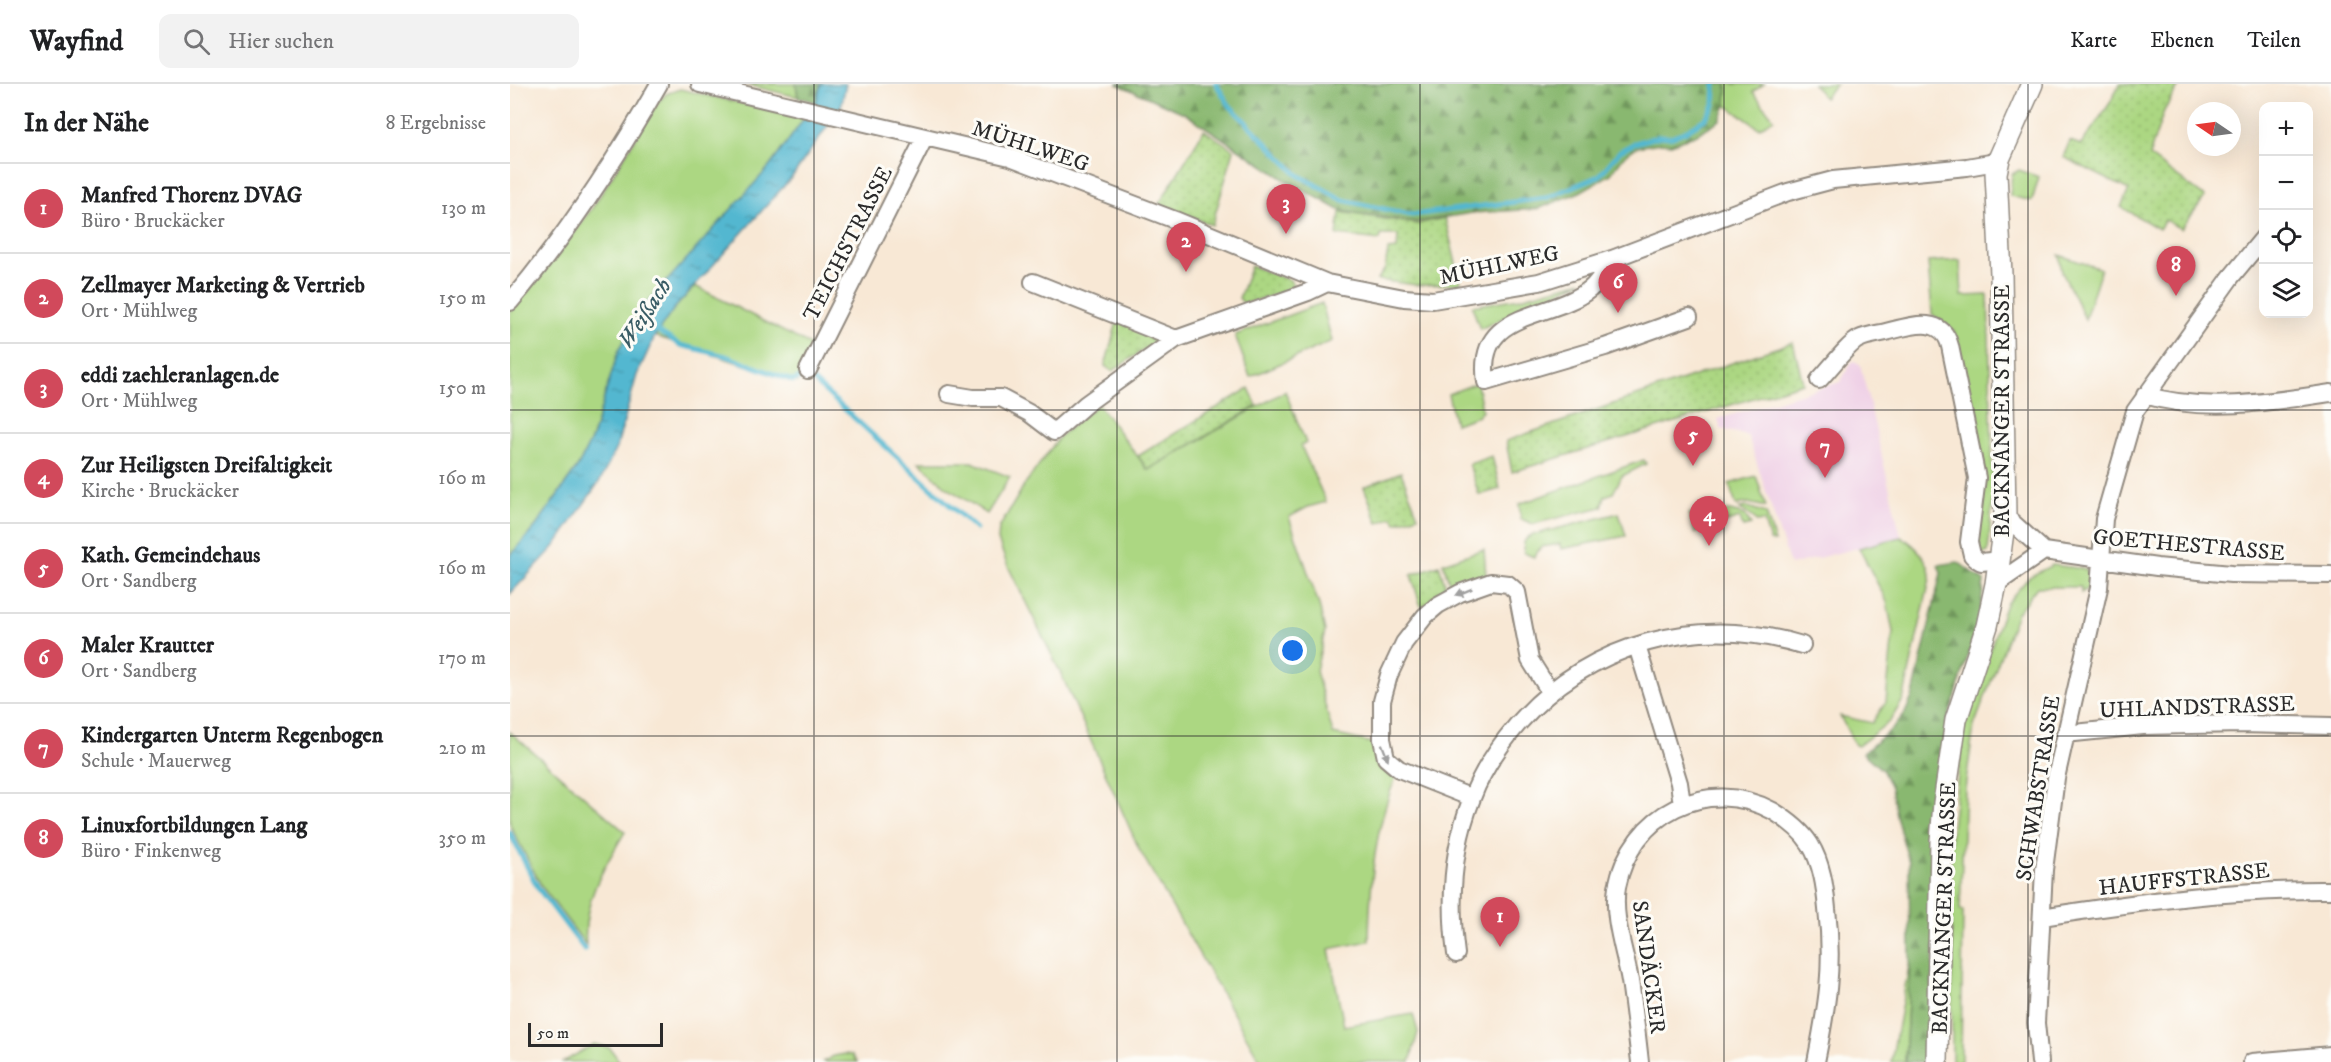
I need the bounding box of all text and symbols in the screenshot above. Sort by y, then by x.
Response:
search box [159,14,579,68]
text: Wayfind [30,24,123,59]
icon: search [180,25,213,58]
text: Hier suchen [228,28,334,55]
text: Karte [2070,28,2117,54]
text: Ebenen [2150,28,2214,54]
text: Teilen [2247,28,2301,54]
north arrow [2187,102,2241,156]
map controls [2259,102,2313,318]
button: + [2259,102,2313,156]
text: In der Nähe [24,107,149,140]
text: 8 Ergebnisse [386,111,486,136]
street label: MÜHLWEG [969,115,1092,178]
button: − [2259,156,2313,210]
street label: TEICHSTRASSE [798,162,899,325]
text: Manfred Thorenz DVAG [81,182,302,209]
pin: 3 [1266,184,1306,234]
text: 1 [40,196,47,221]
text: 130 m [441,196,486,221]
text: Büro · Bruckäcker [81,209,225,234]
button: locate [2259,210,2313,264]
pin: 2 [1166,222,1206,272]
street label: MÜHLWEG [1437,240,1562,291]
pin: 8 [2156,246,2196,296]
pin: 6 [1598,264,1638,313]
button: layers [2259,264,2313,318]
text: Zellmayer Marketing & Vertrieb [81,272,365,299]
water label: Weißach [611,273,679,354]
street label: BACKNANGER STRASSE [1989,284,2016,538]
text: 2 [39,286,48,311]
text: 150 m [439,286,486,311]
text: Ort · Mühlweg [81,299,197,324]
text: eddi zaehleranlagen.de [81,362,279,389]
text: 3 [40,376,47,401]
text: 150 m [439,376,486,401]
text: Ort · Mühlweg [81,389,197,414]
pin: 5 [1674,416,1712,466]
pin: 7 [1806,428,1844,478]
text: Zur Heiligsten Dreifaltigkeit [81,452,332,479]
text: 4 [38,466,49,491]
text: 160 m [438,466,486,491]
text: Kirche · Bruckäcker [81,479,239,504]
pin: 4 [1690,496,1728,546]
street label: GOETHESTRASSE [2092,524,2286,567]
text: Kath. Gemeindehaus [81,542,260,569]
text: 5 [39,556,48,581]
text: 160 m [438,556,486,581]
text: Ort · Sandberg [81,569,197,594]
one-way arrow [1455,588,1473,597]
text: Maler Krautter [81,632,214,659]
your location [1278,636,1307,665]
text: 6 [38,646,49,671]
text: 170 m [438,646,486,671]
text: Ort · Sandberg [81,659,197,684]
street label: UHLANDSTRASSE [2099,691,2295,724]
street label: SCHWABSTRASSE [2010,694,2066,883]
text: Kindergarten Unterm Regenbogen [81,722,383,749]
text: 7 [38,736,49,761]
text: 210 m [439,736,486,761]
one-way arrow [1381,743,1391,761]
text: Schule · Mauerweg [81,749,231,774]
street label: BACKNANGER STRASSE [1927,781,1962,1035]
text: Linuxfortbildungen Lang [81,812,307,839]
text: 8 [38,826,49,851]
text: 350 m [439,826,486,851]
text: Büro · Finkenweg [81,839,221,864]
street label: HAUFFSTRASSE [2097,857,2271,902]
pin: 1 [1480,898,1520,947]
street label: SANDÄCKER [1626,899,1671,1036]
scale bar [528,1020,663,1048]
text: 50 m [537,1023,569,1043]

